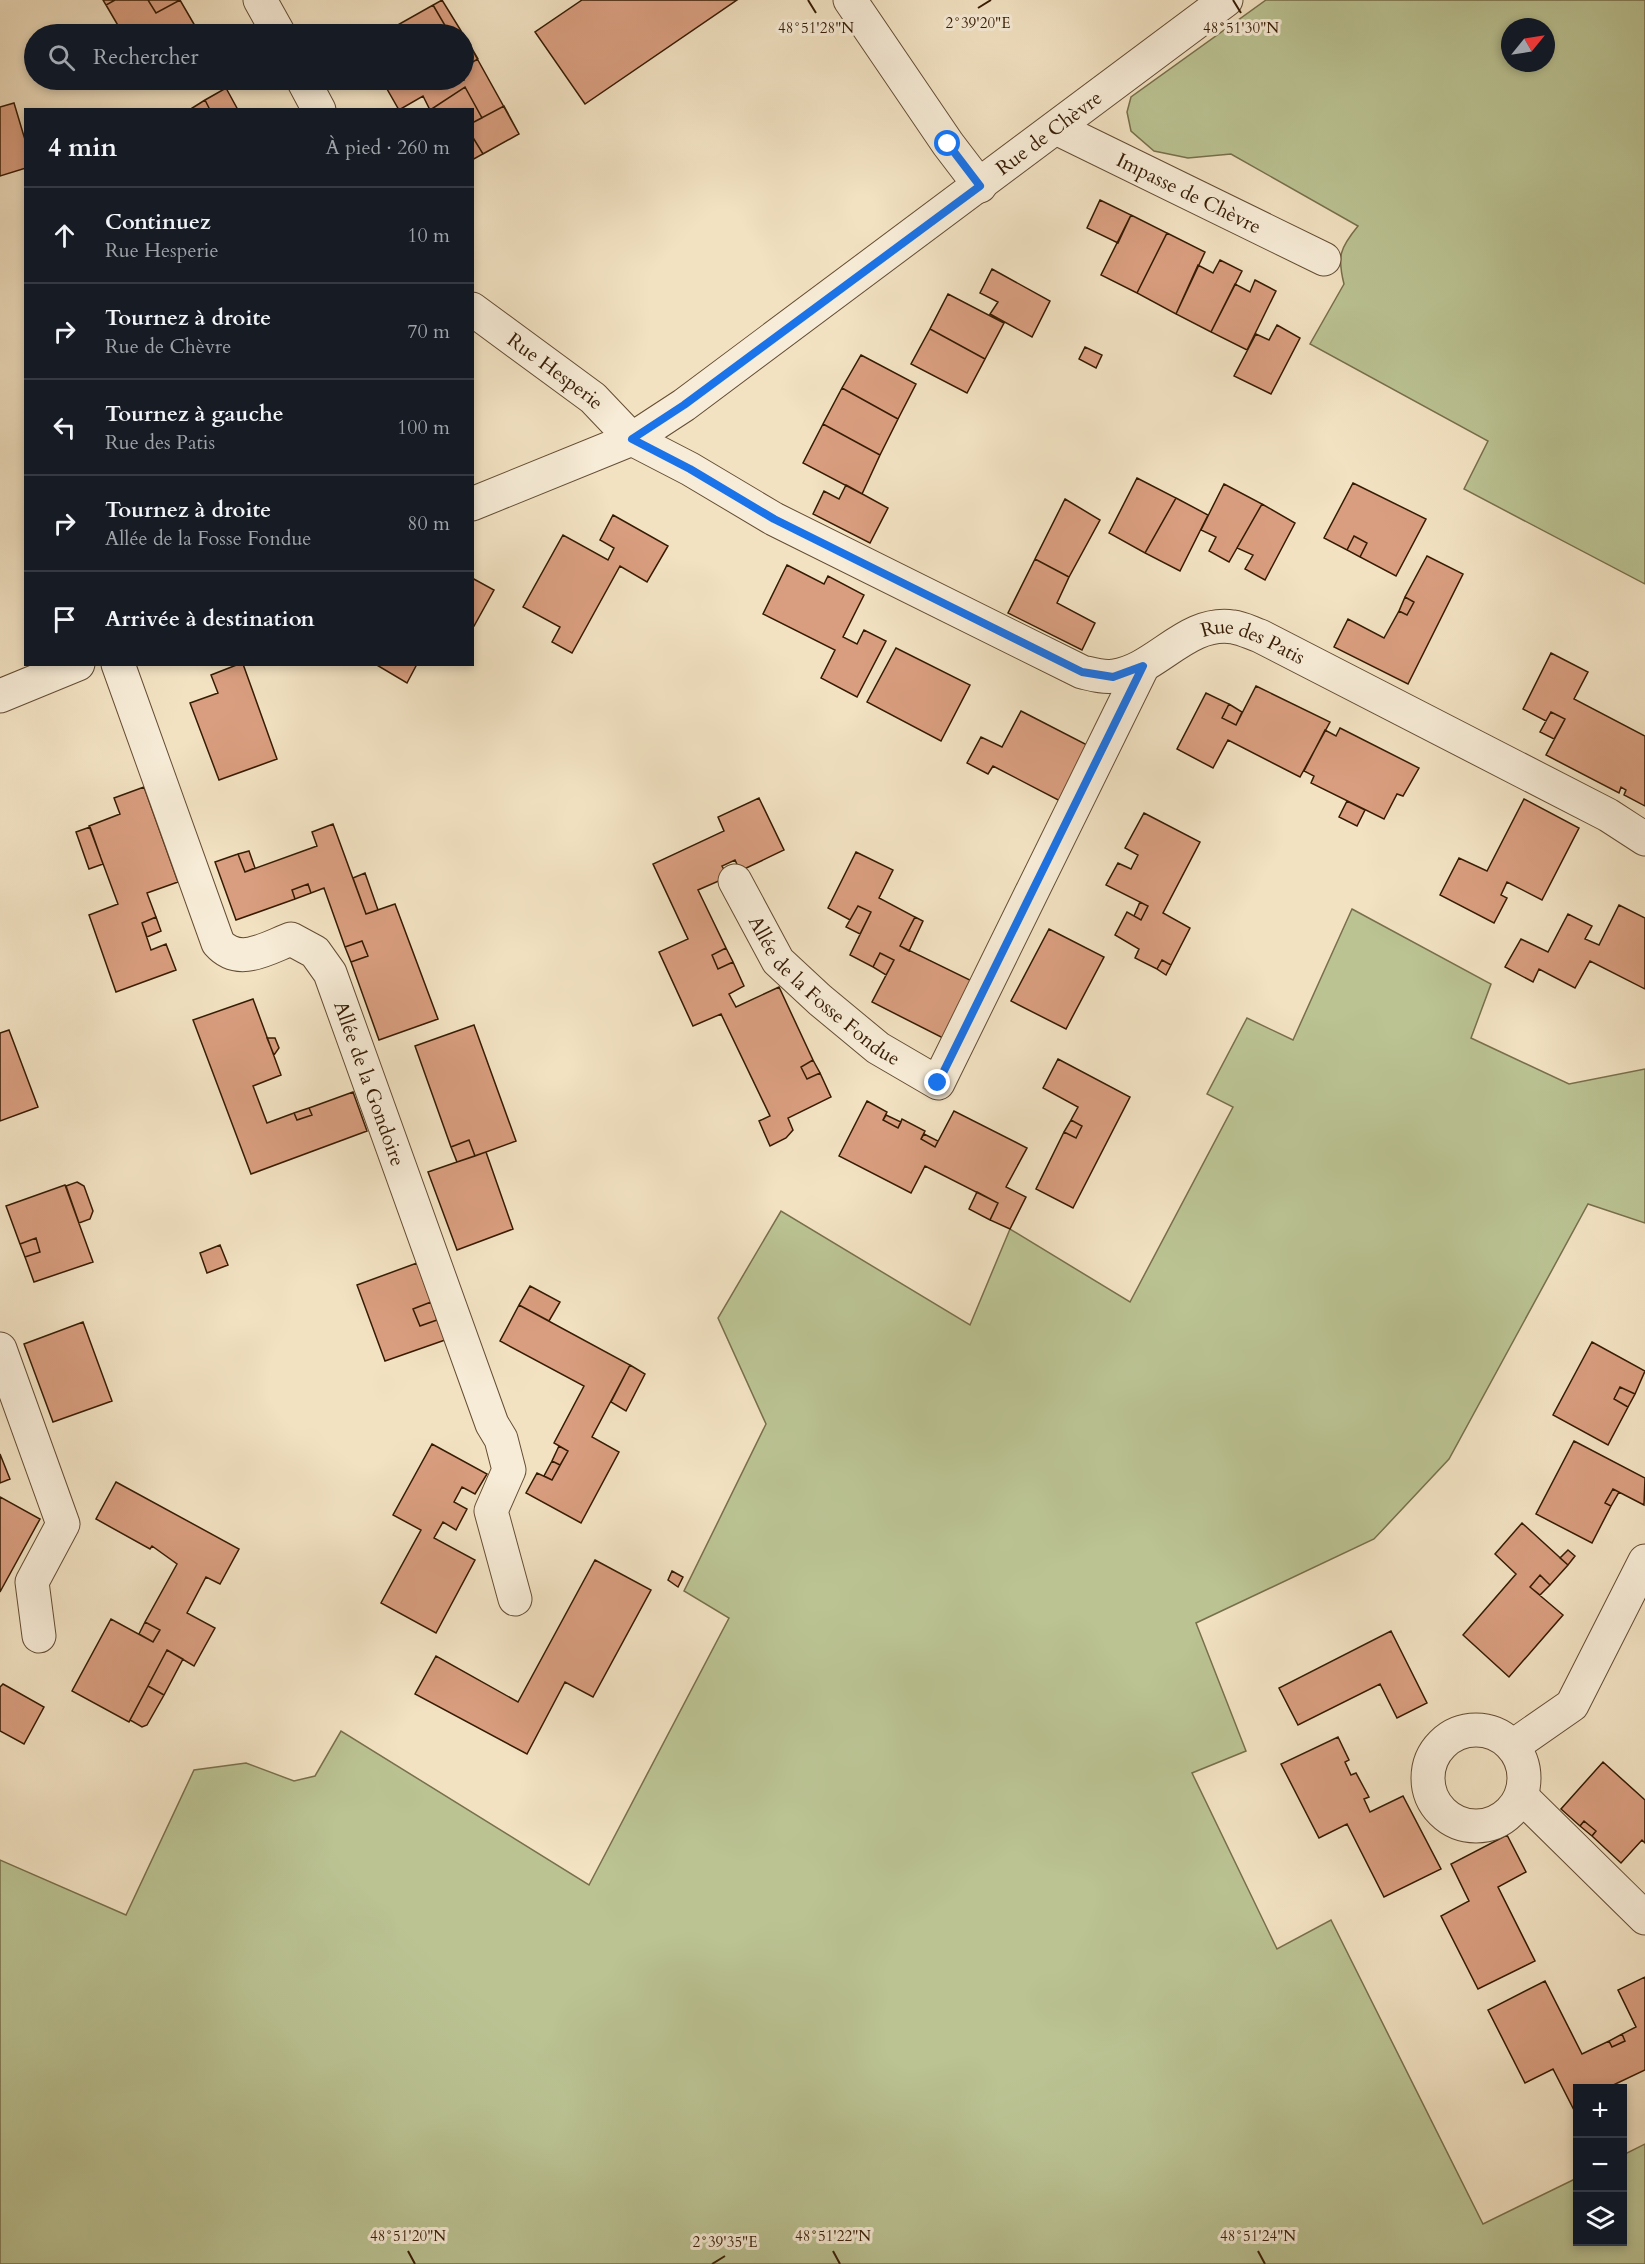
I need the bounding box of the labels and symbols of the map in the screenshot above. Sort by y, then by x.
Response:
text: 2°39'20"E [946,13,1010,33]
text: 48°51'28"N [778,18,854,38]
text: 48°51'30"N [1203,18,1279,38]
north arrow [1501,18,1555,72]
street label: Rue de Chèvre [990,84,1108,182]
route start [934,130,960,156]
street label: Impasse de Chèvre [1112,147,1266,240]
street label: Rue Hesperie [502,326,610,415]
street label: Rue des Patis [1197,613,1310,671]
street label: Allée de la Fosse Fondue [742,911,905,1072]
street label: Allée de la Gondoire [327,997,411,1170]
route end [924,1069,950,1095]
text: 48°51'20"N [370,2226,446,2246]
text: 48°51'22"N [795,2226,871,2246]
text: 48°51'24"N [1220,2226,1296,2246]
text: 2°39'35"E [693,2232,757,2252]

